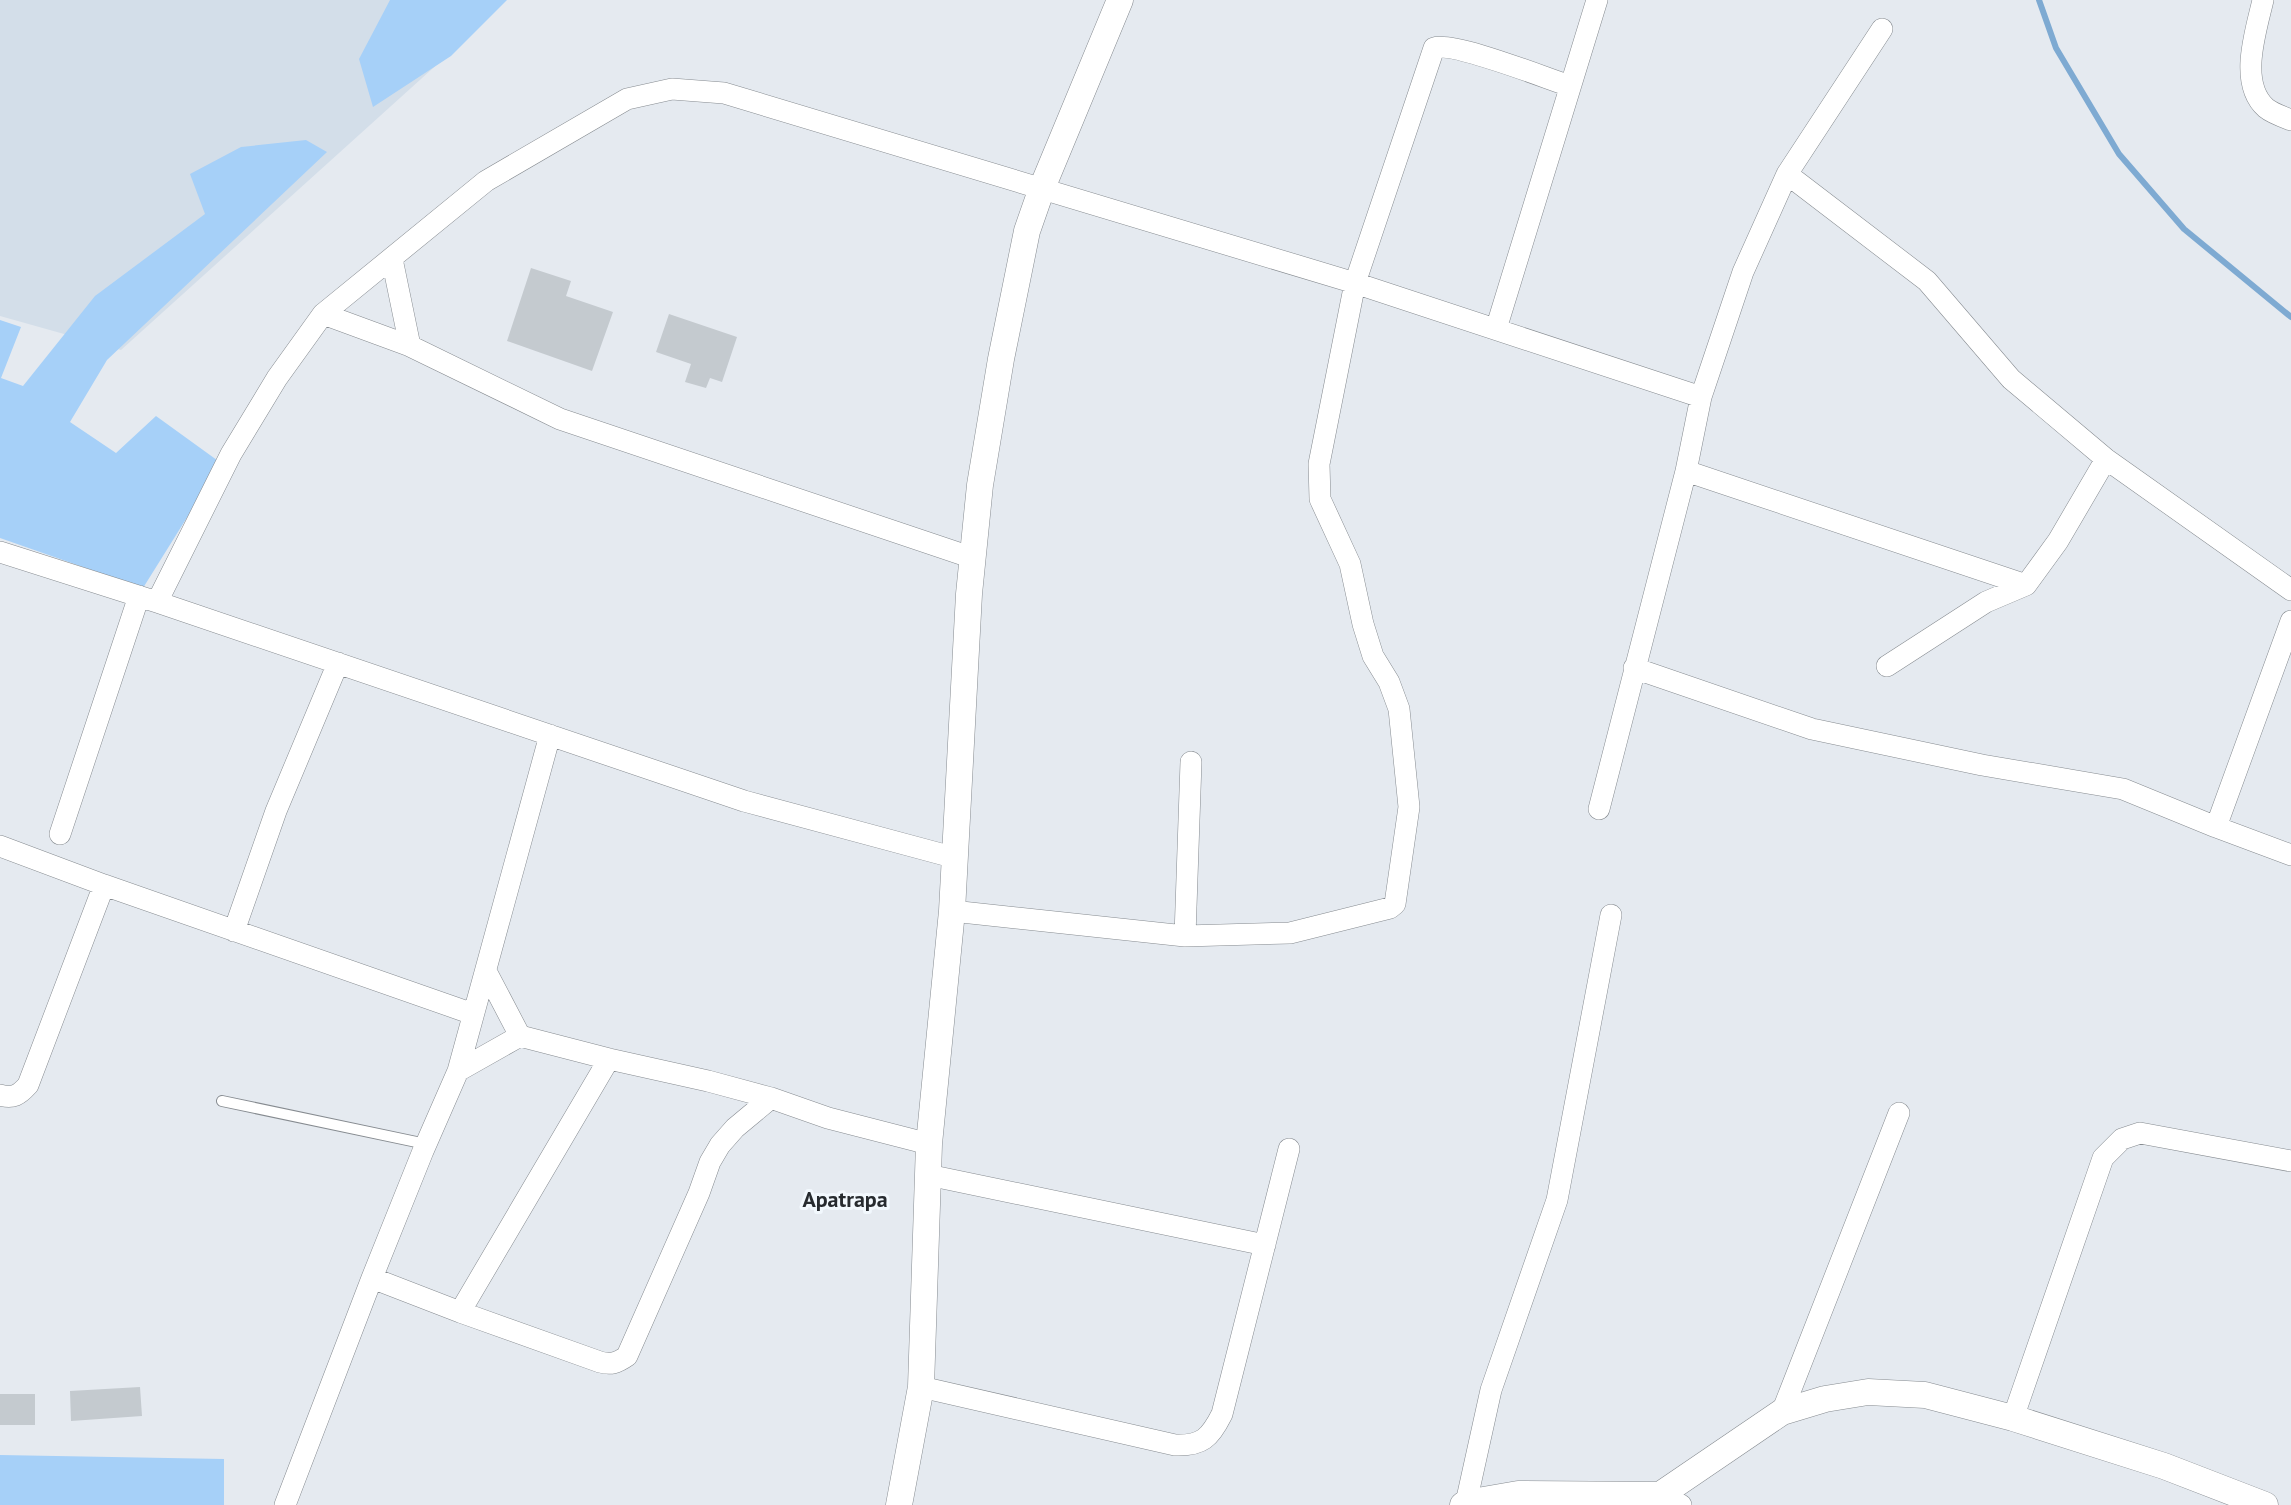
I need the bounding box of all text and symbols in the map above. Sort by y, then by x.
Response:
district label: Apatrapa [802,1185,888,1213]

